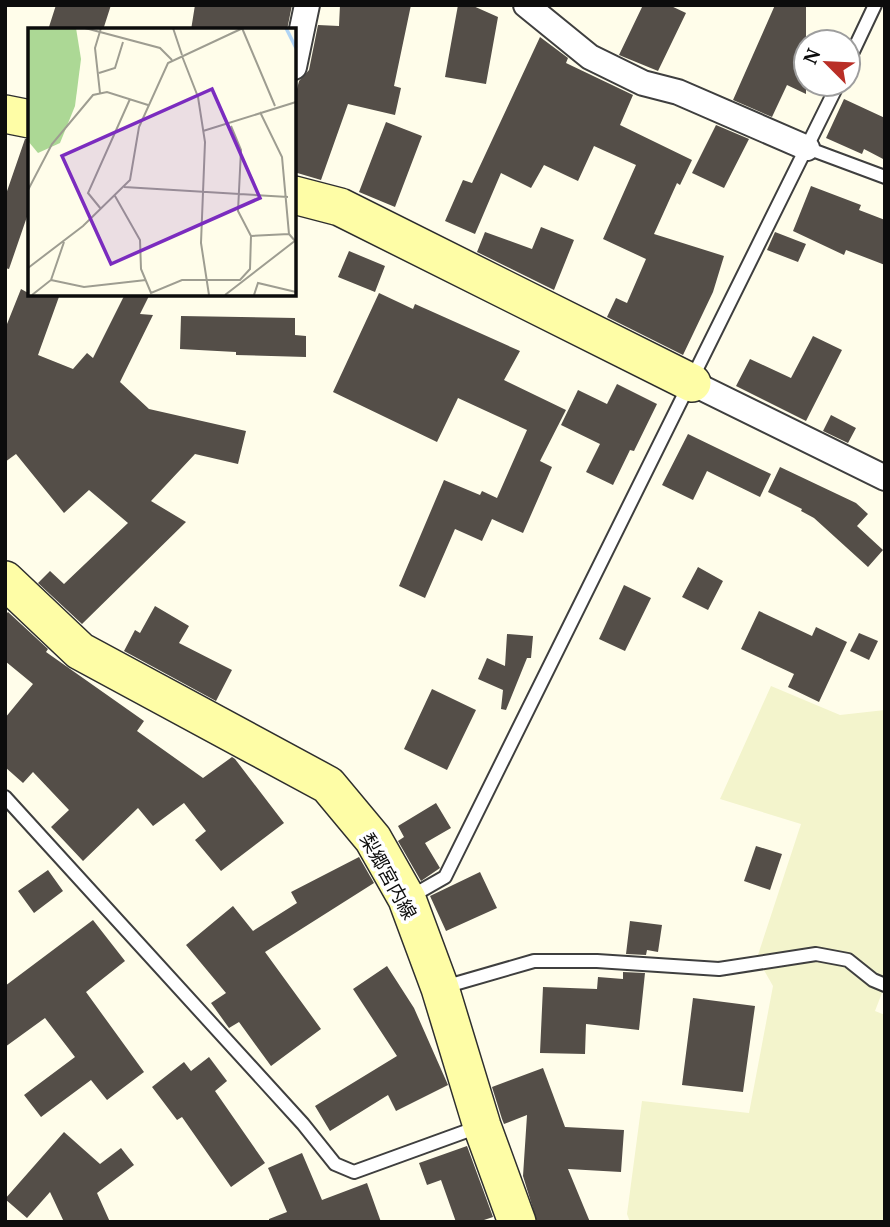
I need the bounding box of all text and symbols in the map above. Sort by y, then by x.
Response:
inset map [28,28,296,296]
north arrow [792,28,862,98]
text: N [797,44,826,68]
street label: 梨郷宮内線 [355,828,423,924]

